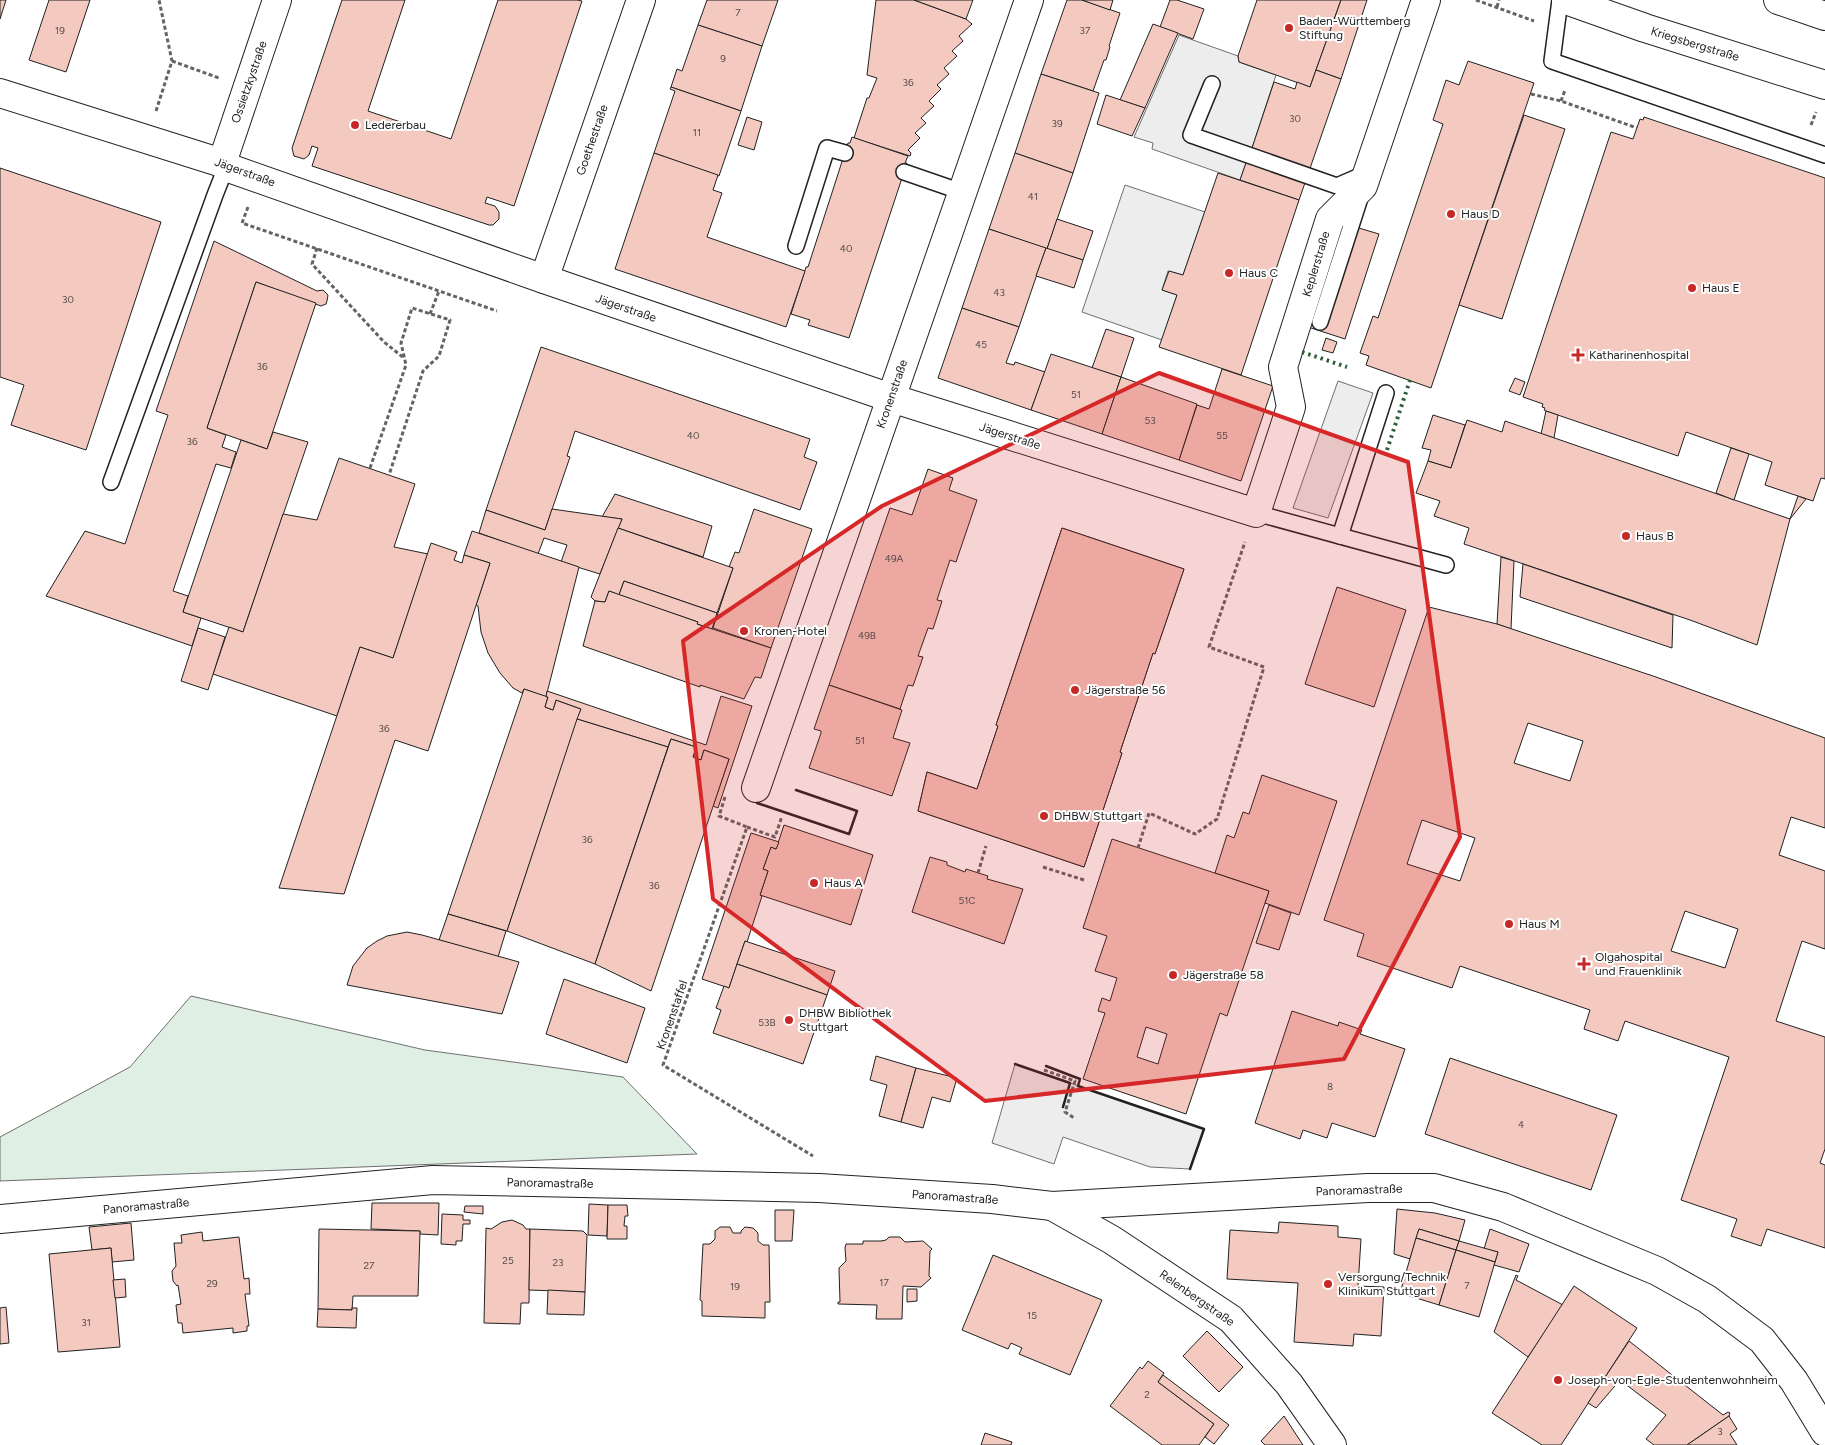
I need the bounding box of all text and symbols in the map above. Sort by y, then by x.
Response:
house number: 7 [735,6,741,19]
place label: Baden-Württemberg Stiftung [1299,14,1410,42]
marker: Baden-Württemberg Stiftung [1283,22,1295,34]
house number: 19 [55,24,65,37]
house number: 37 [1080,24,1091,37]
street label: Kriegsbergstraße [1649,24,1741,64]
street label: Ossietzkystraße [228,39,270,125]
house number: 9 [720,52,726,65]
house number: 36 [902,76,914,89]
street label: Goethestraße [573,102,611,177]
house number: 30 [1289,112,1301,125]
house number: 39 [1051,117,1063,130]
place label: Ledererbau [365,118,426,132]
marker: Ledererbau [349,119,361,131]
house number: 11 [693,126,701,139]
street label: Jägerstraße [213,155,278,190]
house number: 41 [1028,190,1038,203]
place label: Haus D [1461,207,1500,221]
marker: Haus D [1445,208,1457,220]
street label: Keplerstraße [1299,229,1333,298]
house number: 40 [840,242,852,255]
place label: Haus C [1239,266,1278,280]
marker: Haus C [1223,267,1235,279]
place label: Haus E [1702,281,1740,295]
marker: Haus E [1686,282,1698,294]
house number: 43 [993,286,1005,299]
street label: Jägerstraße [594,291,659,325]
house number: 30 [62,293,74,306]
house number: 45 [975,338,987,351]
marker: Katharinenhospital [1571,348,1585,362]
place label: Katharinenhospital [1589,348,1689,362]
street label: Kronenstraße [874,357,910,430]
house number: 36 [256,360,268,373]
house number: 51 [1071,388,1081,401]
house number: 53 [1144,414,1156,427]
street label: Jägerstraße [978,420,1043,453]
house number: 40 [687,429,699,442]
house number: 55 [1216,429,1228,442]
house number: 36 [186,435,198,448]
place label: Haus B [1636,529,1674,543]
marker: Haus B [1620,530,1632,542]
house number: 49A [885,552,904,565]
place label: Kronen-Hotel [754,624,827,638]
marker: Kronen-Hotel [738,625,750,637]
house number: 49B [858,629,876,642]
place label: Jägerstraße 56 [1085,683,1165,697]
marker: Jägerstraße 56 [1069,684,1081,696]
house number: 36 [378,722,390,735]
house number: 51 [855,734,865,747]
place label: DHBW Stuttgart [1054,809,1143,823]
marker: DHBW Stuttgart [1038,810,1050,822]
house number: 36 [581,833,593,846]
place label: Haus A [824,876,863,890]
marker: Haus A [808,877,820,889]
house number: 36 [648,879,660,892]
house number: 51C [958,894,976,907]
place label: Haus M [1519,917,1560,931]
marker: Haus M [1503,918,1515,930]
place label: Olgahospital und Frauenklinik [1595,950,1682,978]
marker: Olgahospital und Frauenklinik [1577,957,1591,971]
place label: Jägerstraße 58 [1183,968,1264,982]
marker: Jägerstraße 58 [1167,969,1179,981]
street label: Kronenstaffel [654,978,690,1052]
place label: DHBW Bibliothek Stuttgart [799,1006,891,1034]
marker: DHBW Bibliothek Stuttgart [783,1014,795,1026]
house number: 53B [758,1016,776,1029]
house number: 8 [1327,1080,1333,1093]
house number: 4 [1518,1118,1524,1131]
street label: Panoramastraße [507,1175,594,1191]
street label: Panoramastraße [1315,1181,1403,1199]
street label: Panoramastraße [911,1187,999,1207]
street label: Panoramastraße [102,1195,190,1217]
house number: 25 [502,1254,514,1267]
house number: 23 [552,1256,564,1269]
house number: 27 [364,1259,375,1272]
street label: Relenbergstraße [1157,1267,1238,1329]
place label: Versorgung/Technik Klinikum Stuttgart [1338,1270,1446,1298]
house number: 17 [879,1276,889,1289]
house number: 29 [206,1277,218,1290]
marker: Versorgung/Technik Klinikum Stuttgart [1322,1278,1334,1290]
house number: 7 [1464,1279,1470,1292]
house number: 19 [730,1280,740,1293]
house number: 15 [1027,1309,1037,1322]
house number: 31 [81,1316,91,1329]
place label: Joseph-von-Egle-Studentenwohnheim [1568,1373,1778,1387]
marker: Joseph-von-Egle-Studentenwohnheim [1552,1374,1564,1386]
house number: 2 [1144,1388,1150,1401]
house number: 3 [1717,1425,1723,1438]

